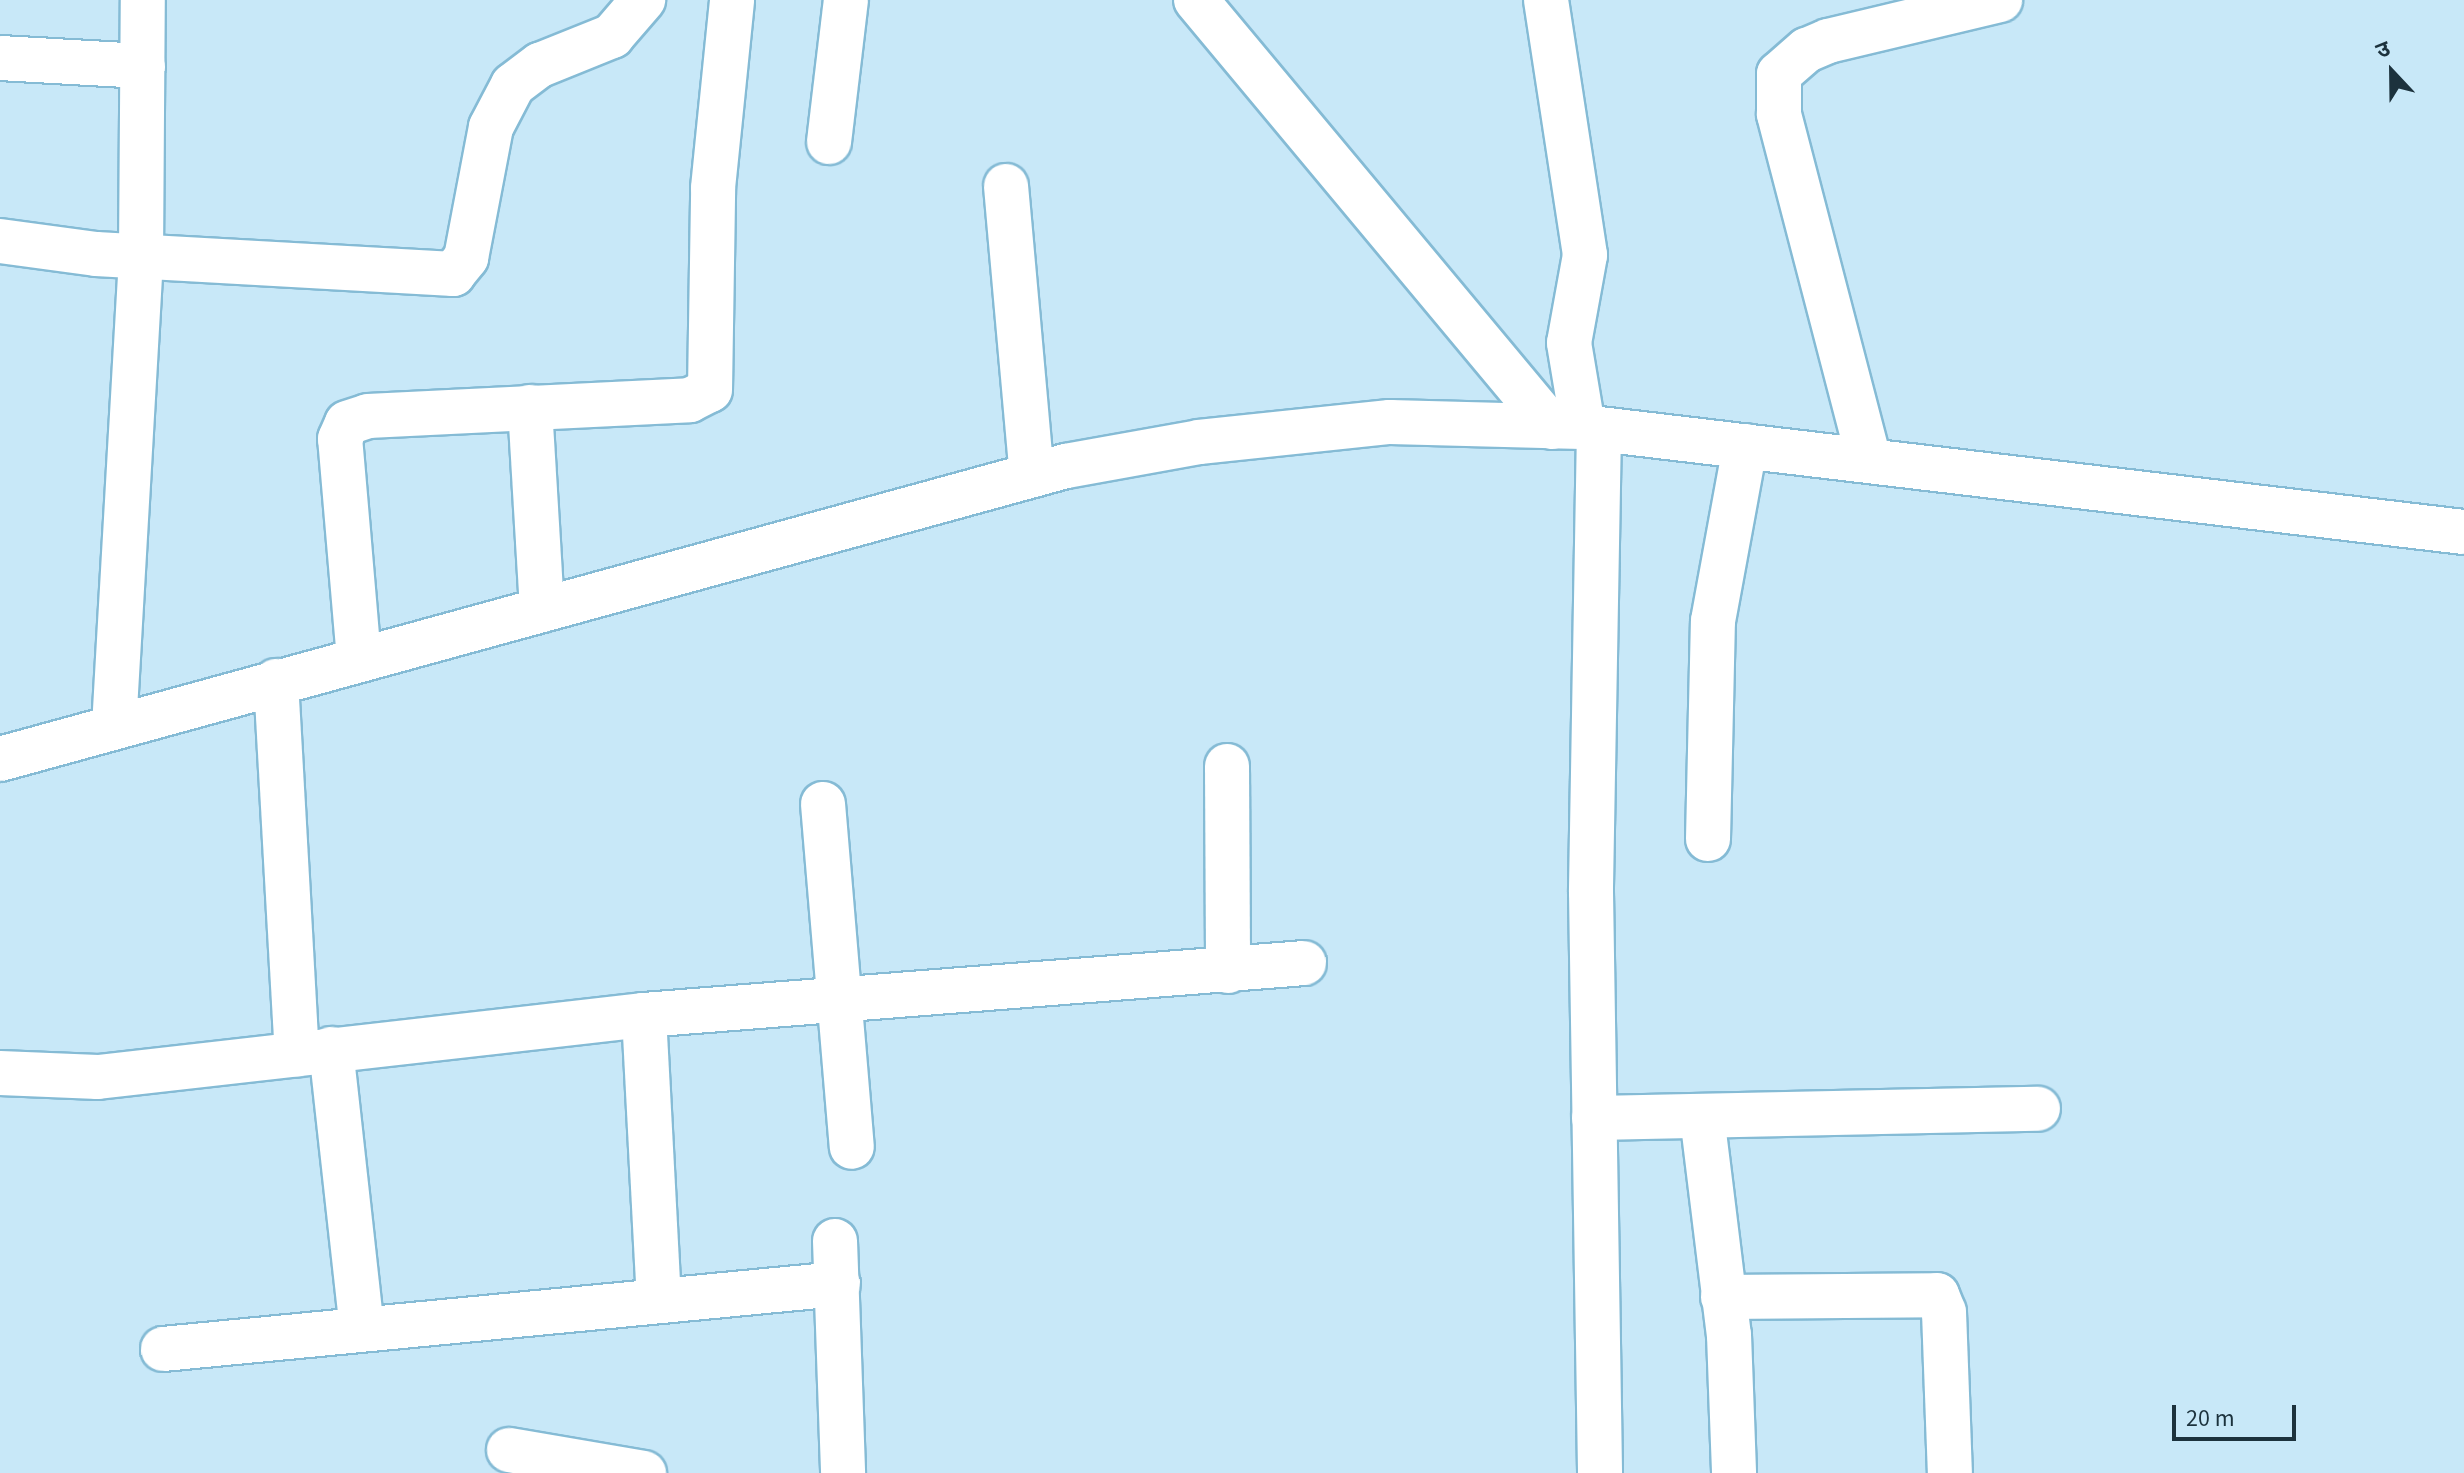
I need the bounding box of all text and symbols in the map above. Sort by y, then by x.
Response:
north arrow [2352,32,2432,112]
text: उ [2371,33,2395,67]
scale bar [2176,1389,2300,1439]
text: 20 m [2186,1401,2235,1436]

